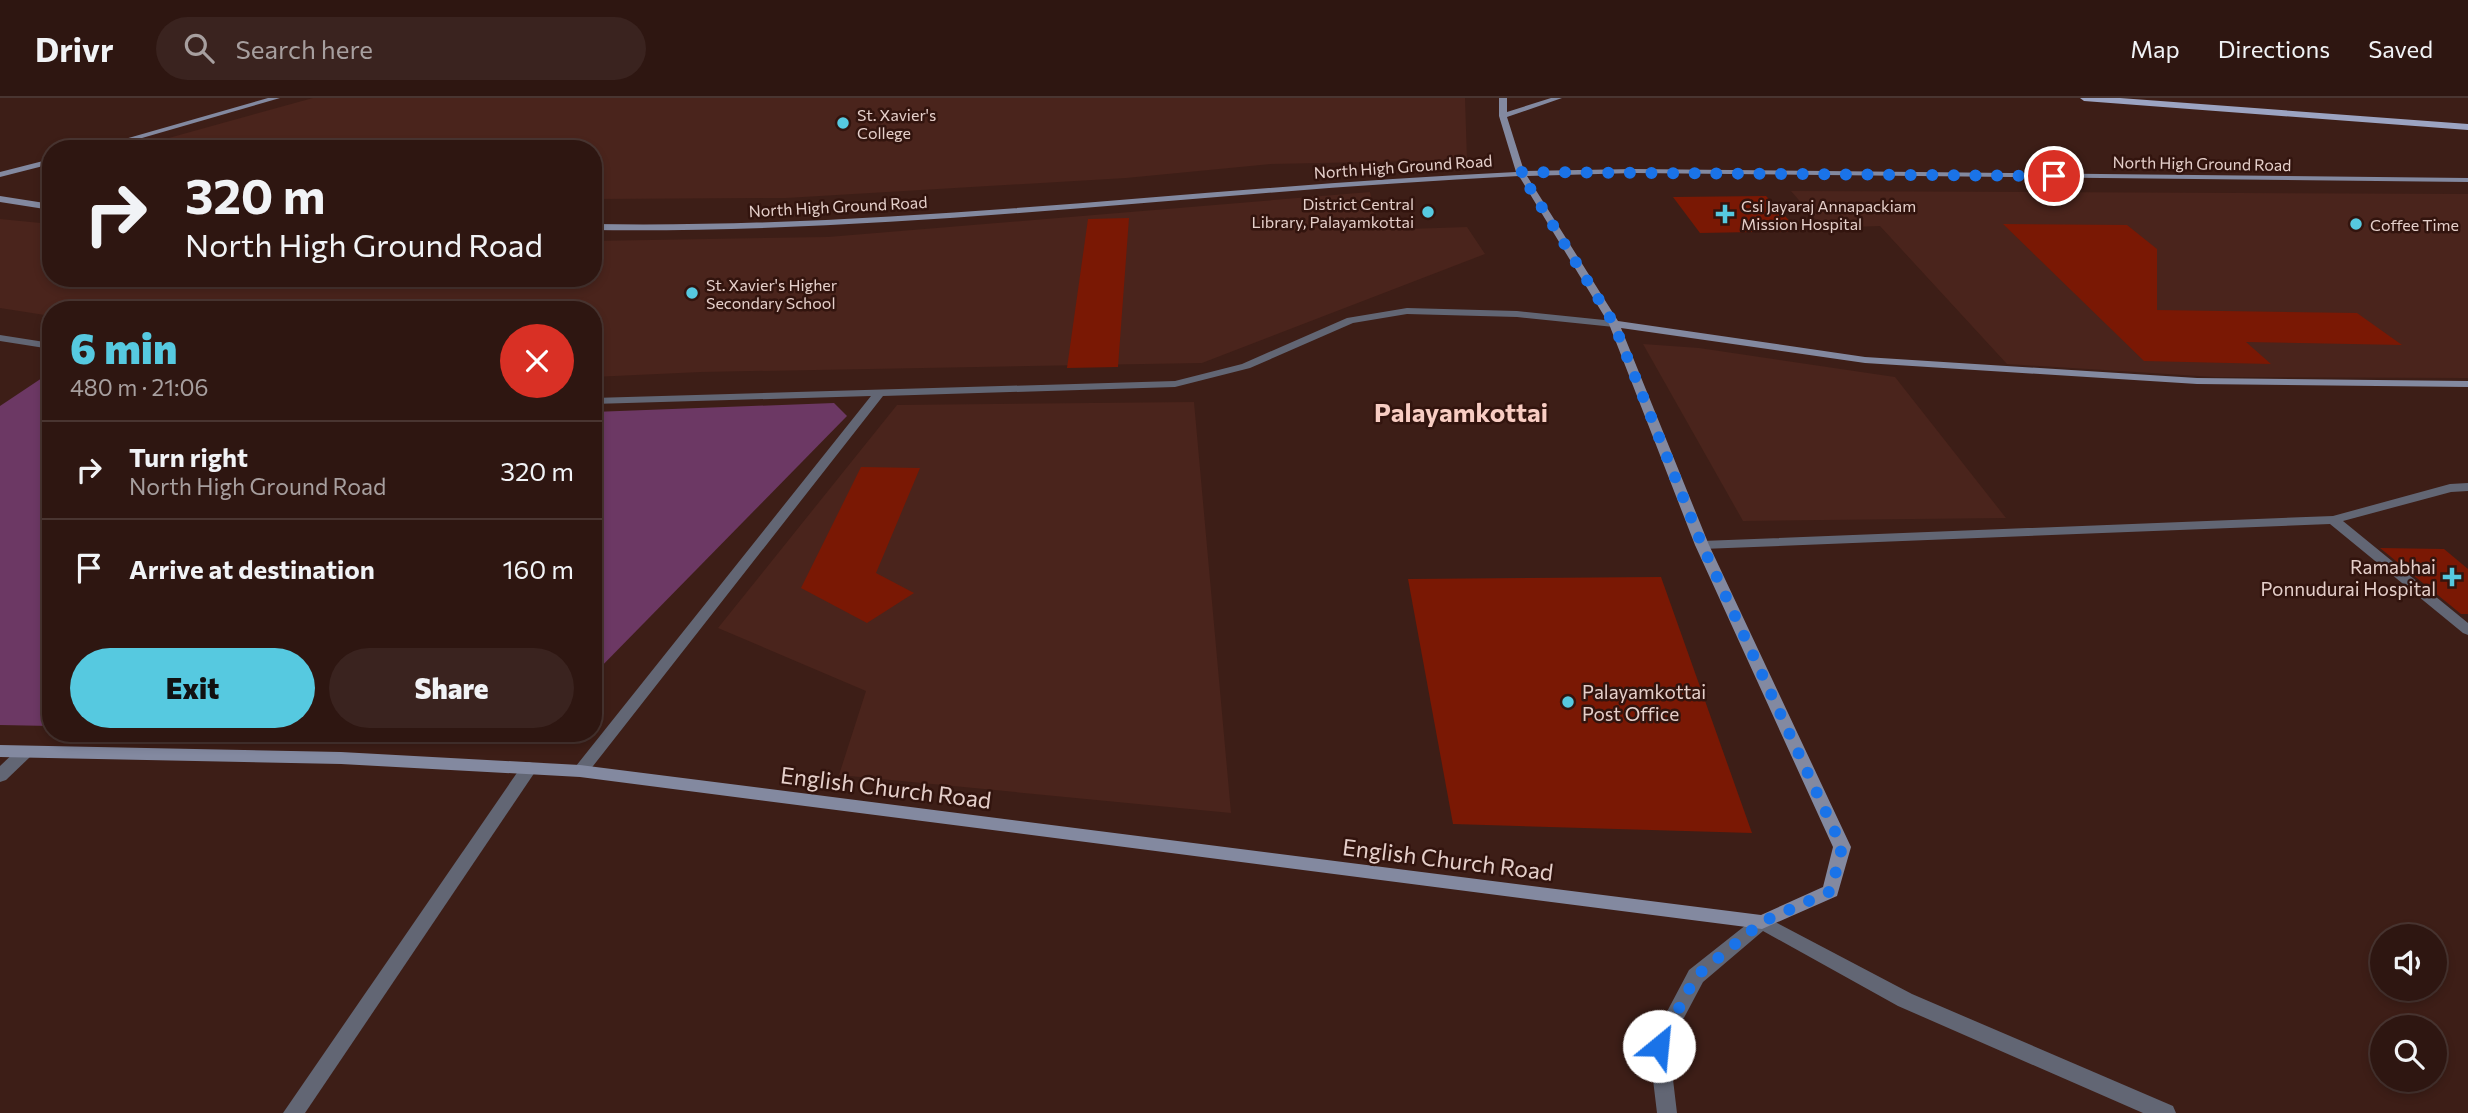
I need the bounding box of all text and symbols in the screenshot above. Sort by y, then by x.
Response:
search box [156,17,646,80]
text: Drivr [35,28,114,69]
icon: search [180,29,218,67]
text: Search here [236,33,373,64]
text: Map [2130,34,2180,63]
text: Directions [2218,34,2330,63]
text: Saved [2368,34,2433,63]
place label: St. Xavier's College [857,105,936,142]
marker: St. Xavier's College [835,115,851,131]
pin [2024,146,2084,206]
street label: North High Ground Road [1313,150,1493,182]
street label: North High Ground Road [2112,152,2292,174]
icon: arrive [2035,157,2073,195]
text: 320 m [185,164,326,224]
icon: right [70,168,161,259]
street label: North High Ground Road [748,192,928,220]
place label: District Central Library, Palayamkottai [1252,194,1414,231]
place label: Csi Jayaraj Annapackiam Mission Hospital [1741,196,1916,233]
marker: District Central Library, Palayamkottai [1420,204,1436,220]
marker: Csi Jayaraj Annapackiam Mission Hospital [1715,204,1735,224]
place label: Coffee Time [2370,215,2459,234]
marker: Coffee Time [2348,216,2364,232]
text: North High Ground Road [185,224,543,264]
place label: St. Xavier's Higher Secondary School [706,275,838,312]
marker: St. Xavier's Higher Secondary School [684,285,700,301]
text: 6 min [70,321,177,373]
button: close [500,324,574,398]
text: 480 m · 21:06 [70,373,208,401]
district label: Palayamkottai [1374,396,1548,427]
text: Turn right [129,441,248,472]
icon: right [70,451,108,489]
text: 320 m [500,455,574,486]
text: North High Ground Road [129,472,386,500]
icon: arrive [70,549,108,587]
text: Arrive at destination [129,553,375,584]
text: 160 m [502,553,574,584]
place label: Ramabhai Ponnudurai Hospital [2261,555,2436,600]
marker: Ramabhai Ponnudurai Hospital [2442,567,2462,587]
button: Exit [70,648,315,728]
button: Share [329,648,574,728]
place label: Palayamkottai Post Office [1582,680,1706,725]
marker: Palayamkottai Post Office [1560,694,1576,710]
street label: English Church Road [779,760,993,814]
street label: English Church Road [1341,832,1555,886]
map controls [2370,924,2447,1092]
button: sound [2370,924,2447,1001]
position arrow [1622,1009,1696,1083]
button: search [2370,1015,2447,1092]

